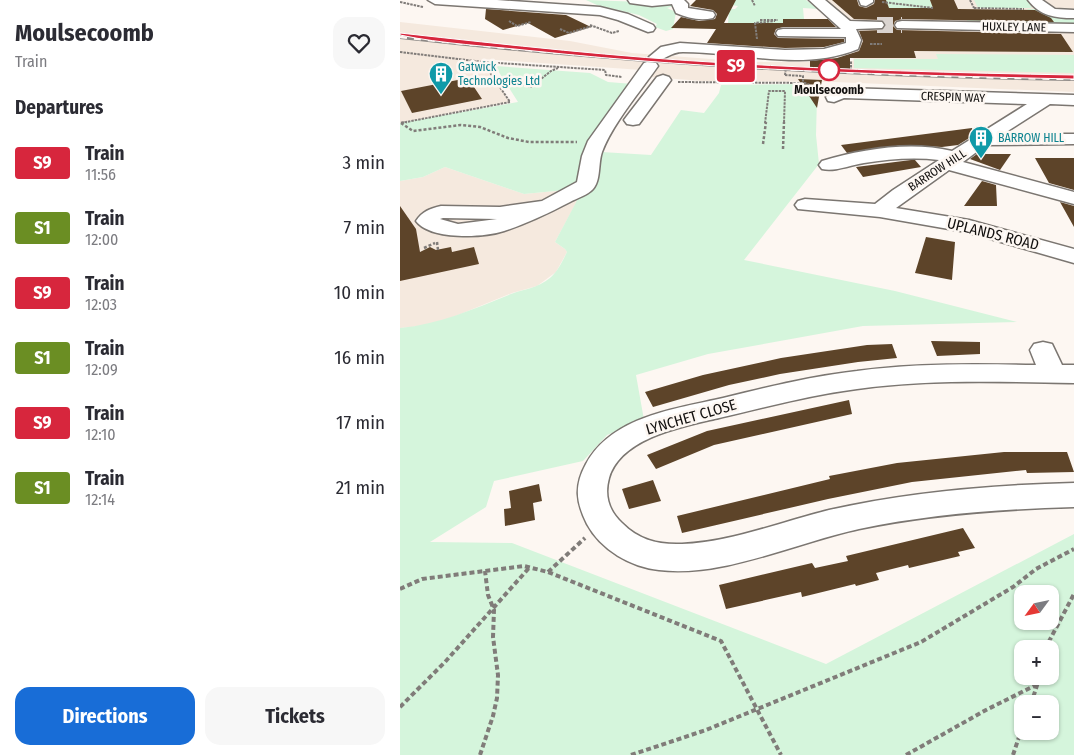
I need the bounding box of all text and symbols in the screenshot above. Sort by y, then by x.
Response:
button: heart [333,17,385,69]
text: Moulsecoomb [15,19,154,47]
street label: HUXLEY LANE [982,19,1047,35]
line badge: S9 [714,50,758,82]
text: Train [15,52,47,71]
text: S9 [727,55,745,77]
marker: Moulsecoomb [818,59,840,81]
place label: Gatwick Technologies Ltd [458,60,540,88]
building icon: Gatwick Technologies Ltd [428,61,454,95]
place label: Moulsecoomb [794,83,864,97]
street label: CRESPIN WAY [921,89,985,105]
text: Departures [15,96,103,119]
building icon: BARROW HILL [968,125,994,159]
place label: BARROW HILL [998,131,1065,145]
text: Train [85,142,124,165]
street label: BARROW HILL [905,146,969,194]
text: 3 min [343,151,385,174]
text: S9 [33,152,52,174]
text: 11:56 [85,165,116,184]
text: Train [85,207,124,230]
street label: UPLANDS ROAD [945,214,1041,254]
text: 7 min [343,216,385,239]
text: S1 [34,217,51,239]
text: 12:00 [85,230,118,249]
text: Train [85,272,124,295]
text: 10 min [334,281,385,304]
text: S9 [33,282,52,304]
text: 12:03 [85,295,117,314]
text: Train [85,337,124,360]
text: 16 min [334,346,385,369]
text: S1 [34,347,51,369]
text: 12:09 [85,360,118,379]
street label: LYNCHET CLOSE [644,395,738,439]
text: Train [85,402,124,425]
text: 17 min [336,411,385,434]
text: S9 [33,412,52,434]
text: 12:10 [85,425,116,444]
text: Train [85,467,124,490]
text: 21 min [336,476,385,499]
text: S1 [34,477,51,499]
text: 12:14 [85,490,115,509]
north arrow [1014,585,1059,630]
map controls [1014,585,1059,740]
button: + [1014,640,1059,685]
button: Directions [15,687,195,745]
button: Tickets [205,687,385,745]
button: − [1014,695,1059,740]

